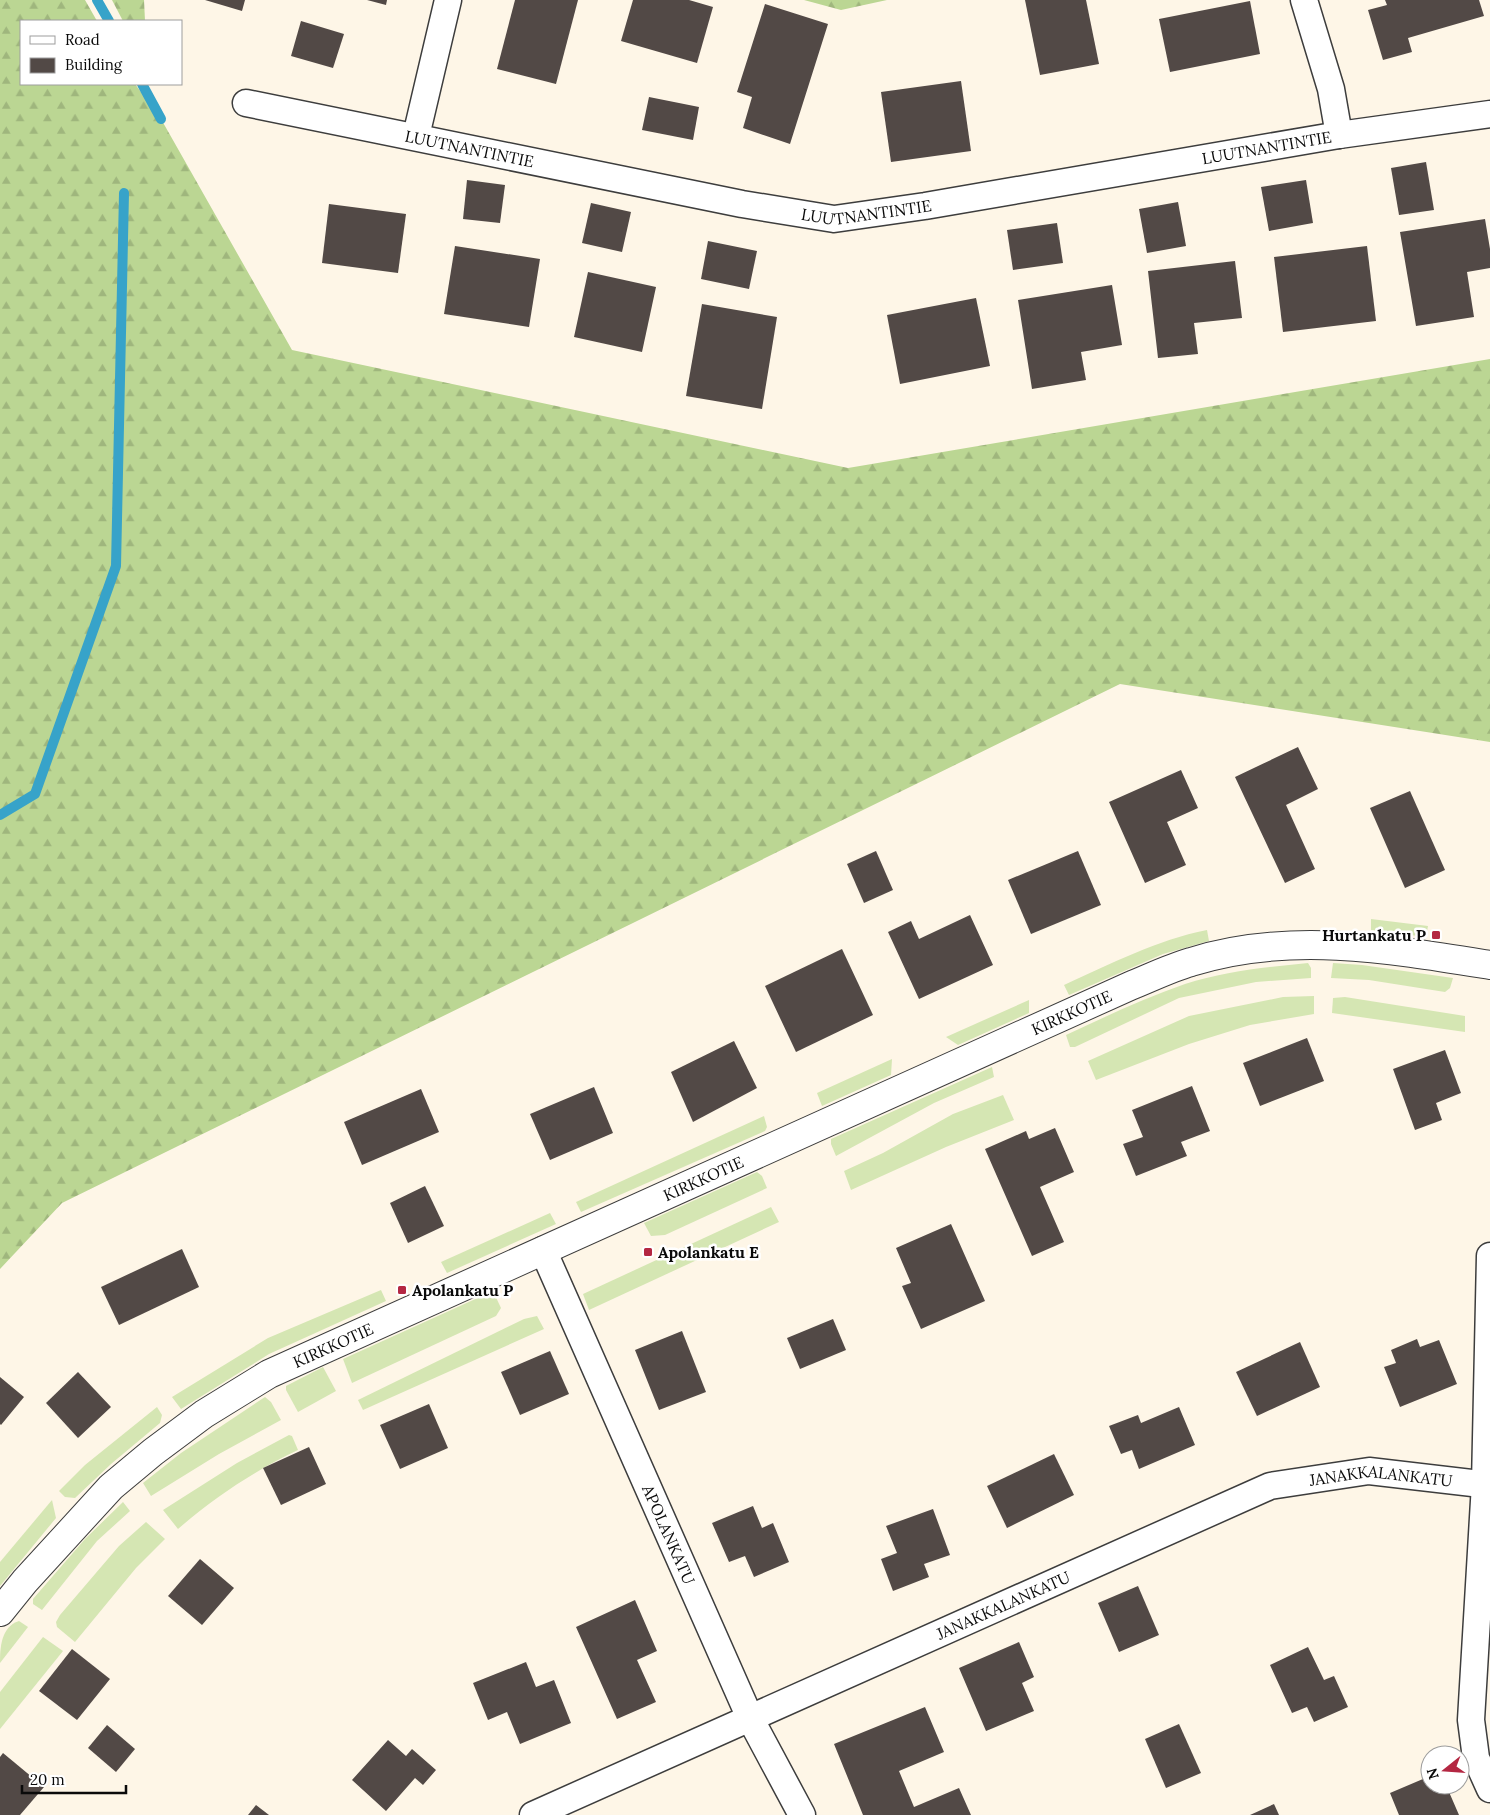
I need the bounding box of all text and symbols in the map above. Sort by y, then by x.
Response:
legend [20,20,182,85]
text: Road [65,30,100,49]
text: Building [65,55,123,74]
street label: LUUTNANTINTIE [403,126,536,171]
street label: LUUTNANTINTIE [1200,126,1333,168]
street label: LUUTNANTINTIE [800,195,933,229]
place label: Hurtankatu P [1322,925,1426,945]
marker: Hurtankatu P [1430,929,1442,941]
street label: KIRKKOTIE [1028,986,1115,1039]
street label: KIRKKOTIE [660,1152,746,1205]
place label: Apolankatu E [658,1242,759,1262]
marker: Apolankatu E [642,1246,654,1258]
place label: Apolankatu P [412,1280,513,1300]
marker: Apolankatu P [396,1284,408,1296]
street label: KIRKKOTIE [290,1318,376,1372]
street label: JANAKKALANKATU [1307,1461,1454,1491]
street label: APOLANKATU [638,1481,700,1587]
street label: JANAKKALANKATU [932,1567,1073,1644]
north arrow [1420,1745,1470,1795]
scale bar [22,1762,126,1794]
text: N [1422,1766,1443,1782]
text: 20 m [30,1770,65,1789]

